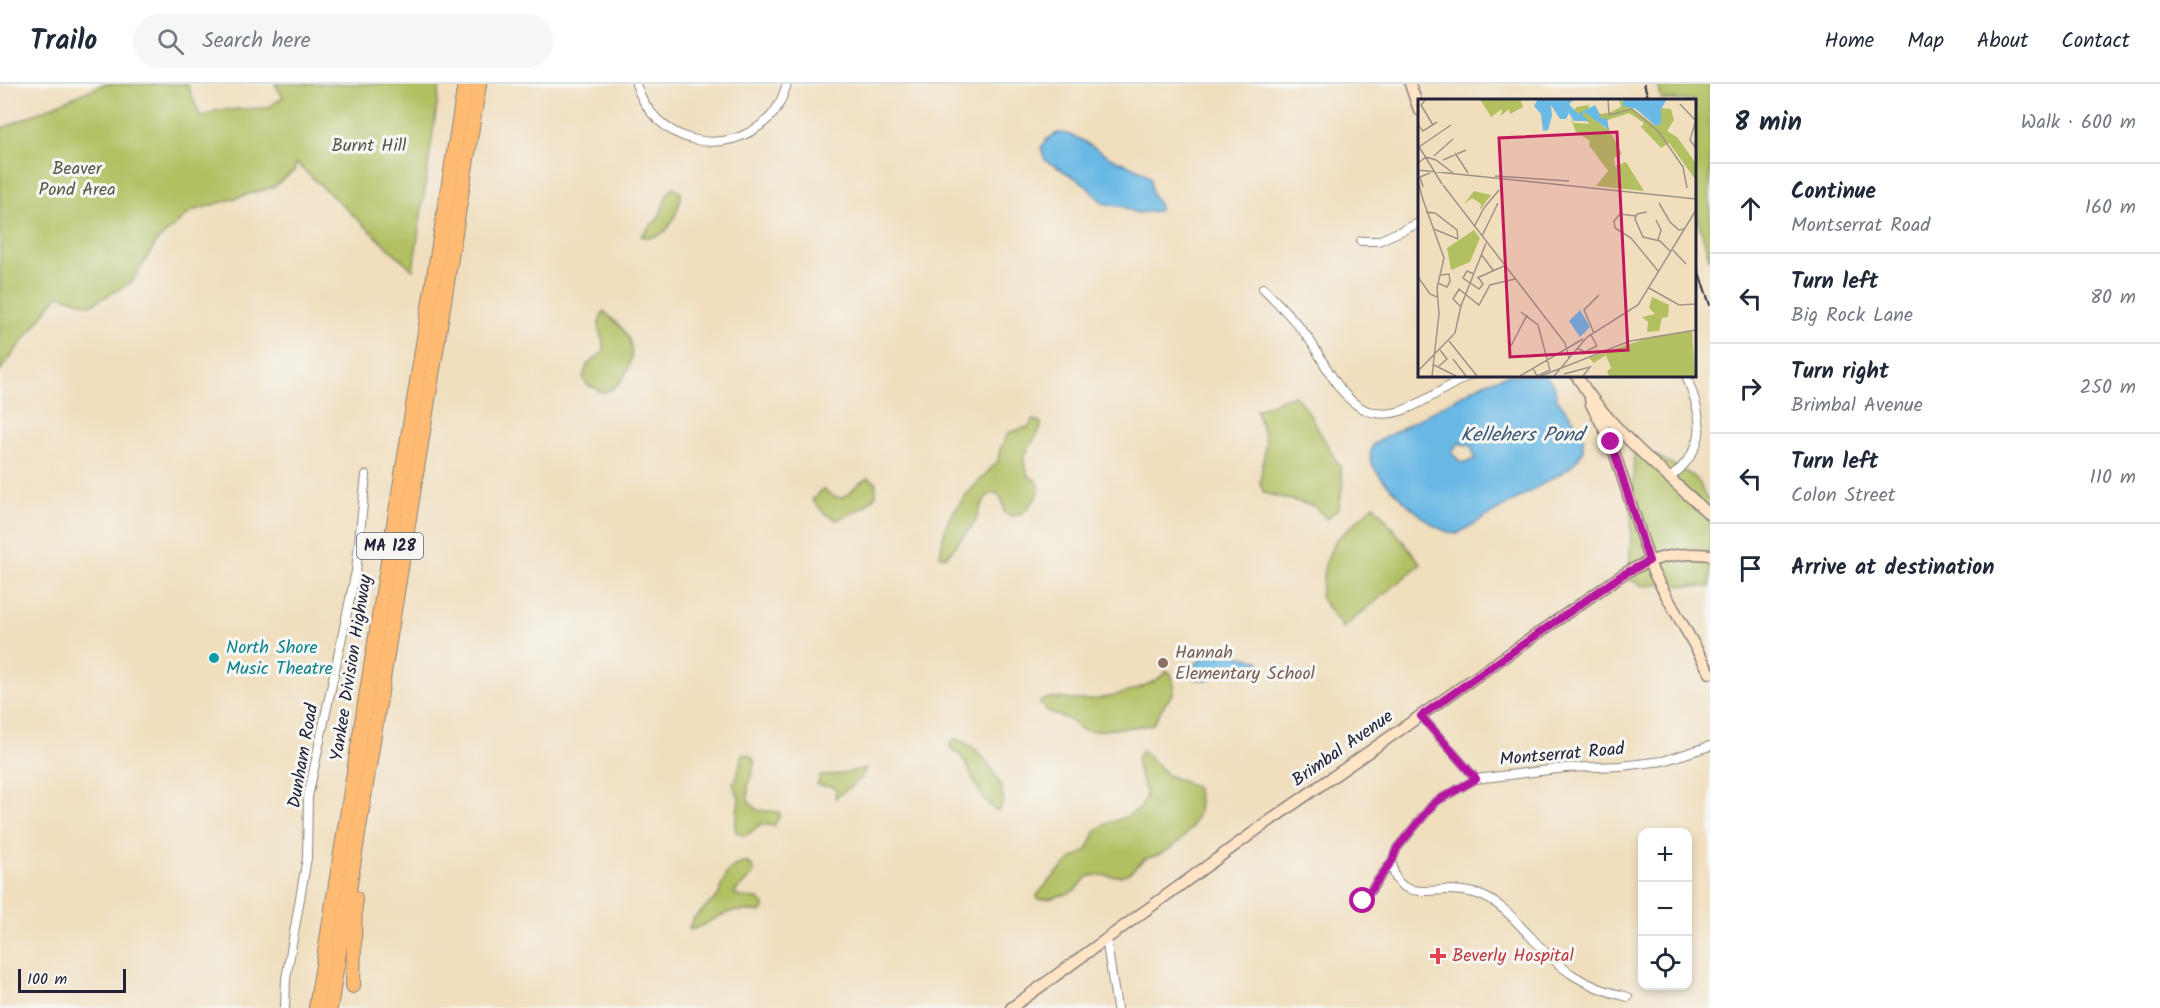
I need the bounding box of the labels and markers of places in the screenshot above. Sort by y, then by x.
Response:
place label: North Shore Music Theatre [226,634,333,684]
place label: Hannah Elementary School [1175,639,1316,689]
marker: North Shore Music Theatre [207,651,221,665]
marker: Hannah Elementary School [1156,656,1170,670]
place label: Beverly Hospital [1452,942,1574,971]
marker: Beverly Hospital [1429,947,1447,965]

